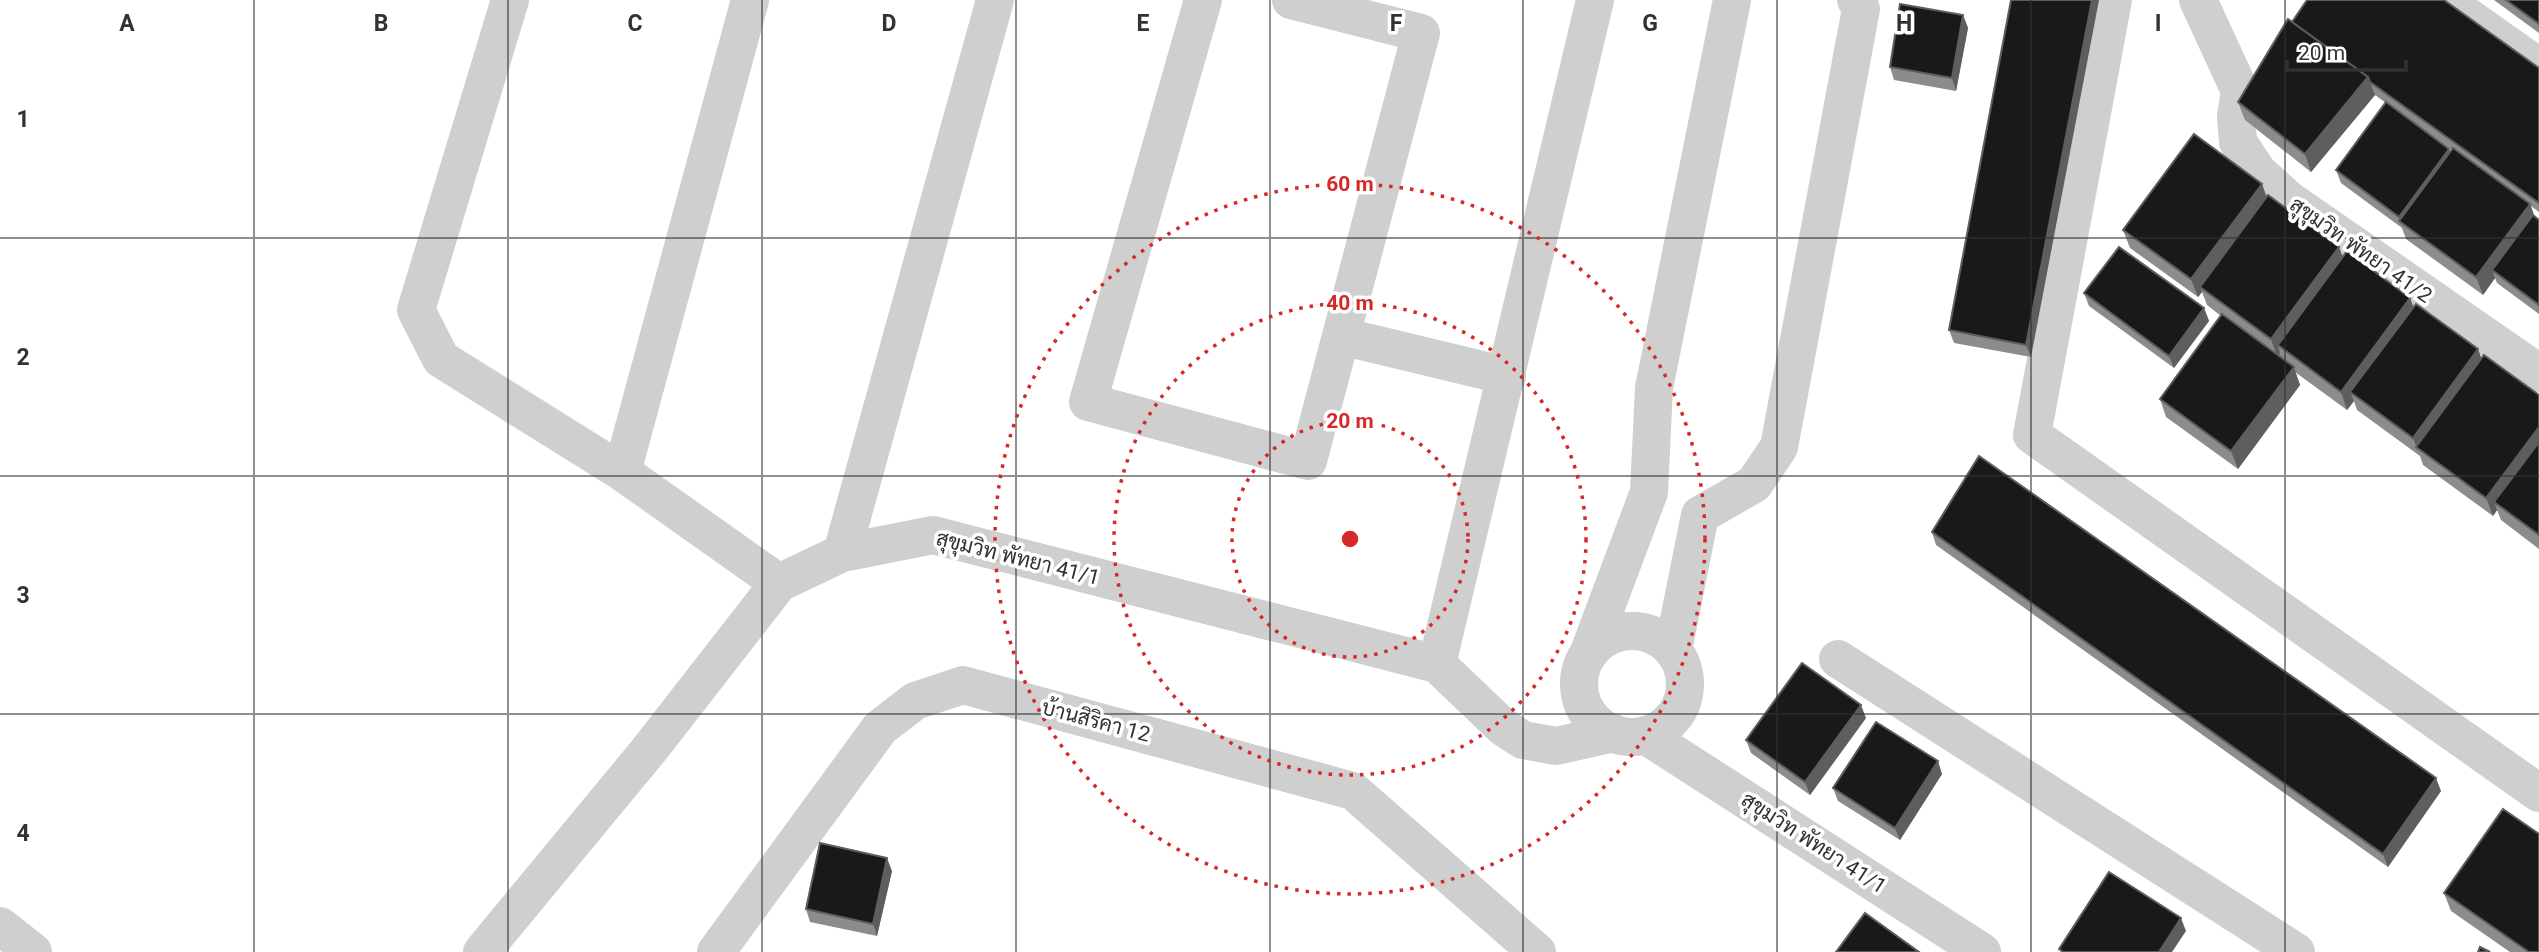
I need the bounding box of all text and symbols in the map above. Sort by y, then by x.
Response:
text: A [119,10,135,37]
text: B [374,10,388,37]
text: C [627,10,643,37]
text: D [882,10,896,37]
text: E [1137,10,1150,37]
text: F [1390,10,1403,37]
text: G [1642,10,1658,37]
text: H [1896,10,1912,37]
text: I [2155,10,2161,37]
scale bar [2287,28,2406,72]
text: 20 m [2298,41,2345,65]
text: 1 [16,106,30,133]
text: 60 m [1326,172,1374,196]
street label: สุขุมวิท พัทยา 41/2 [2284,192,2437,310]
text: 40 m [1326,291,1374,315]
text: 2 [16,344,30,371]
text: 20 m [1326,409,1374,433]
street label: สุขุมวิท พัทยา 41/1 [933,526,1102,592]
centre of rings [1338,527,1362,551]
text: 3 [16,582,30,609]
street label: บ้านสิริคา 12 [1039,695,1153,747]
street label: สุขุมวิท พัทยา 41/1 [1736,787,1891,900]
text: 4 [16,820,30,847]

